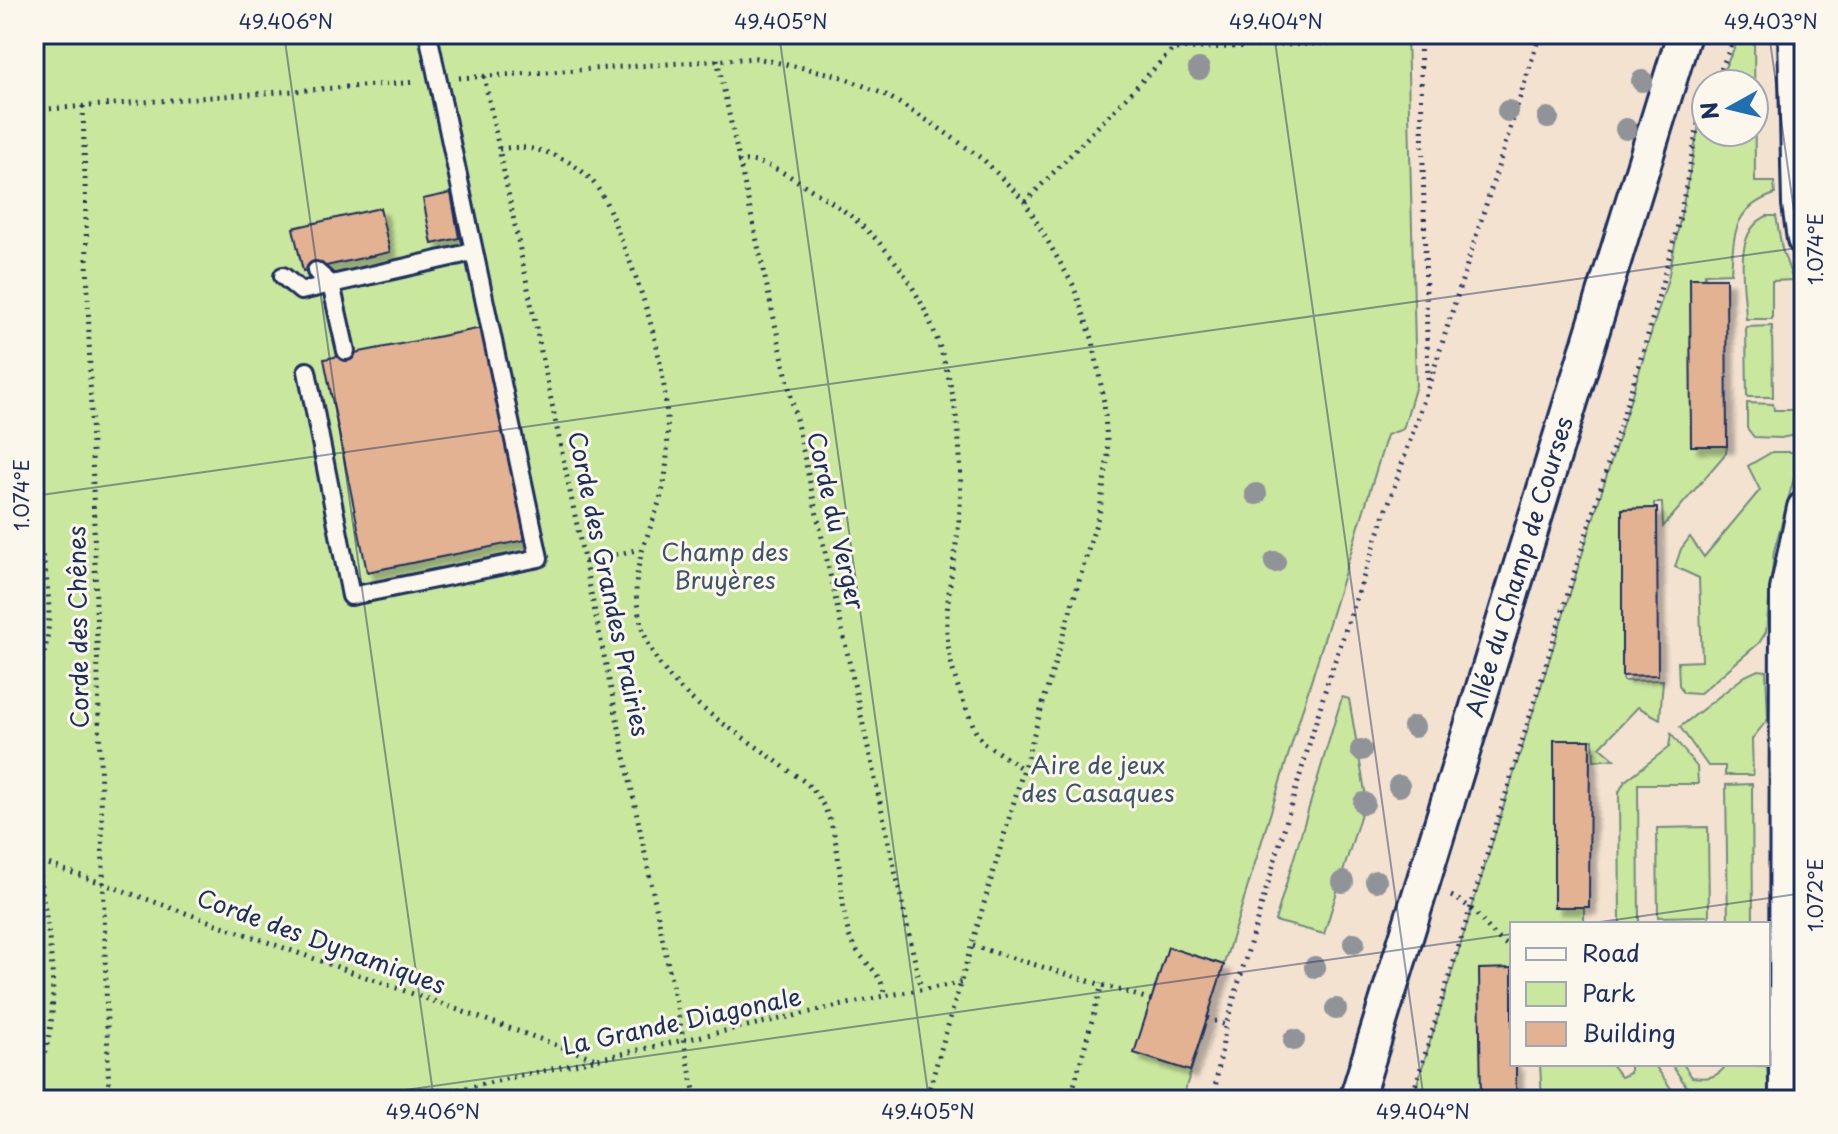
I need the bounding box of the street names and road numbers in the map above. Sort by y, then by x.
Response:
street label: Allée du Champ de Courses [1455,412,1581,721]
street label: Corde des Grandes Prairies [560,428,660,740]
street label: Corde du Verger [799,428,875,614]
street label: Corde des Chênes [57,525,97,729]
street label: Corde des Dynamiques [192,878,451,1002]
street label: La Grande Diagonale [559,977,805,1063]

